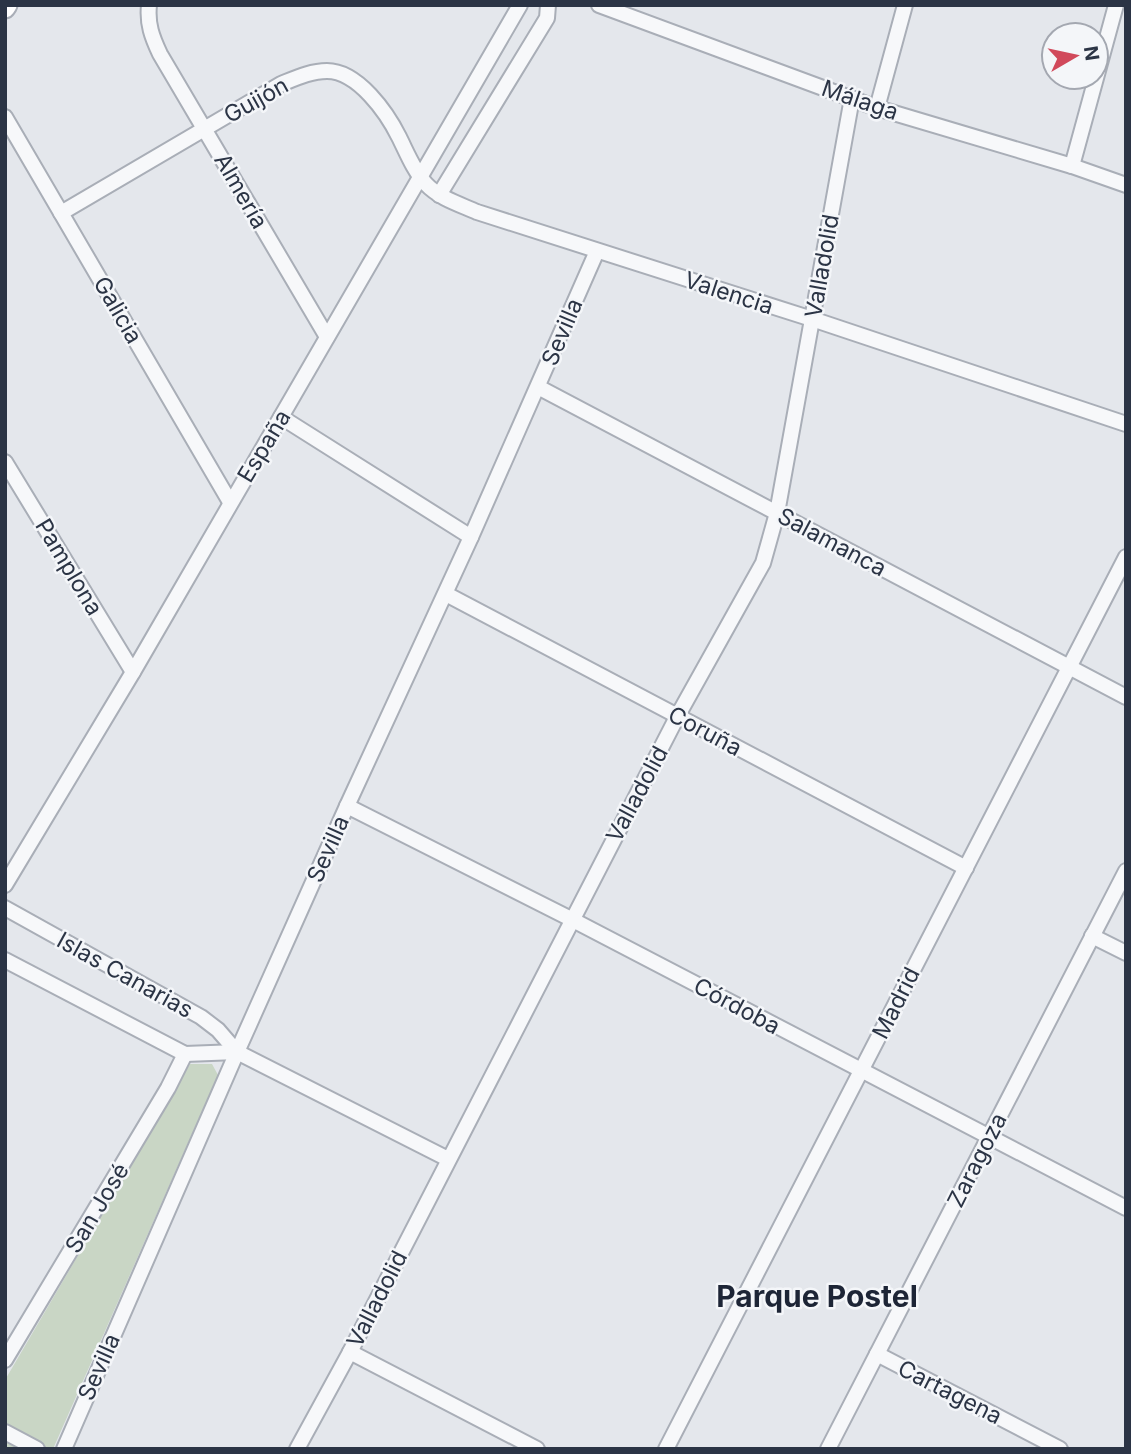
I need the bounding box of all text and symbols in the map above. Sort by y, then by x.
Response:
north arrow [1040,21,1110,91]
text: N [1079,44,1104,62]
street label: Guijón [219,71,293,129]
street label: Málaga [818,74,902,126]
street label: Almería [208,148,274,234]
street label: Valladolid [799,212,845,320]
street label: Valencia [681,265,777,321]
street label: Galicia [88,271,148,349]
street label: Sevilla [535,294,589,370]
street label: España [231,405,297,487]
street label: Salamanca [773,502,891,582]
street label: Pamplona [29,514,109,620]
street label: Coruña [663,700,747,762]
street label: Valladolid [600,741,674,847]
street label: Sevilla [301,811,355,887]
street label: Islas Canarias [52,926,198,1024]
street label: Madrid [866,963,926,1043]
street label: Córdoba [689,972,785,1040]
street label: Zaragoza [941,1108,1013,1212]
street label: San José [59,1158,135,1258]
street label: Valladolid [341,1246,413,1352]
district label: Parque Postel [716,1278,918,1314]
street label: Sevilla [72,1329,126,1405]
street label: Cartagena [893,1354,1007,1430]

